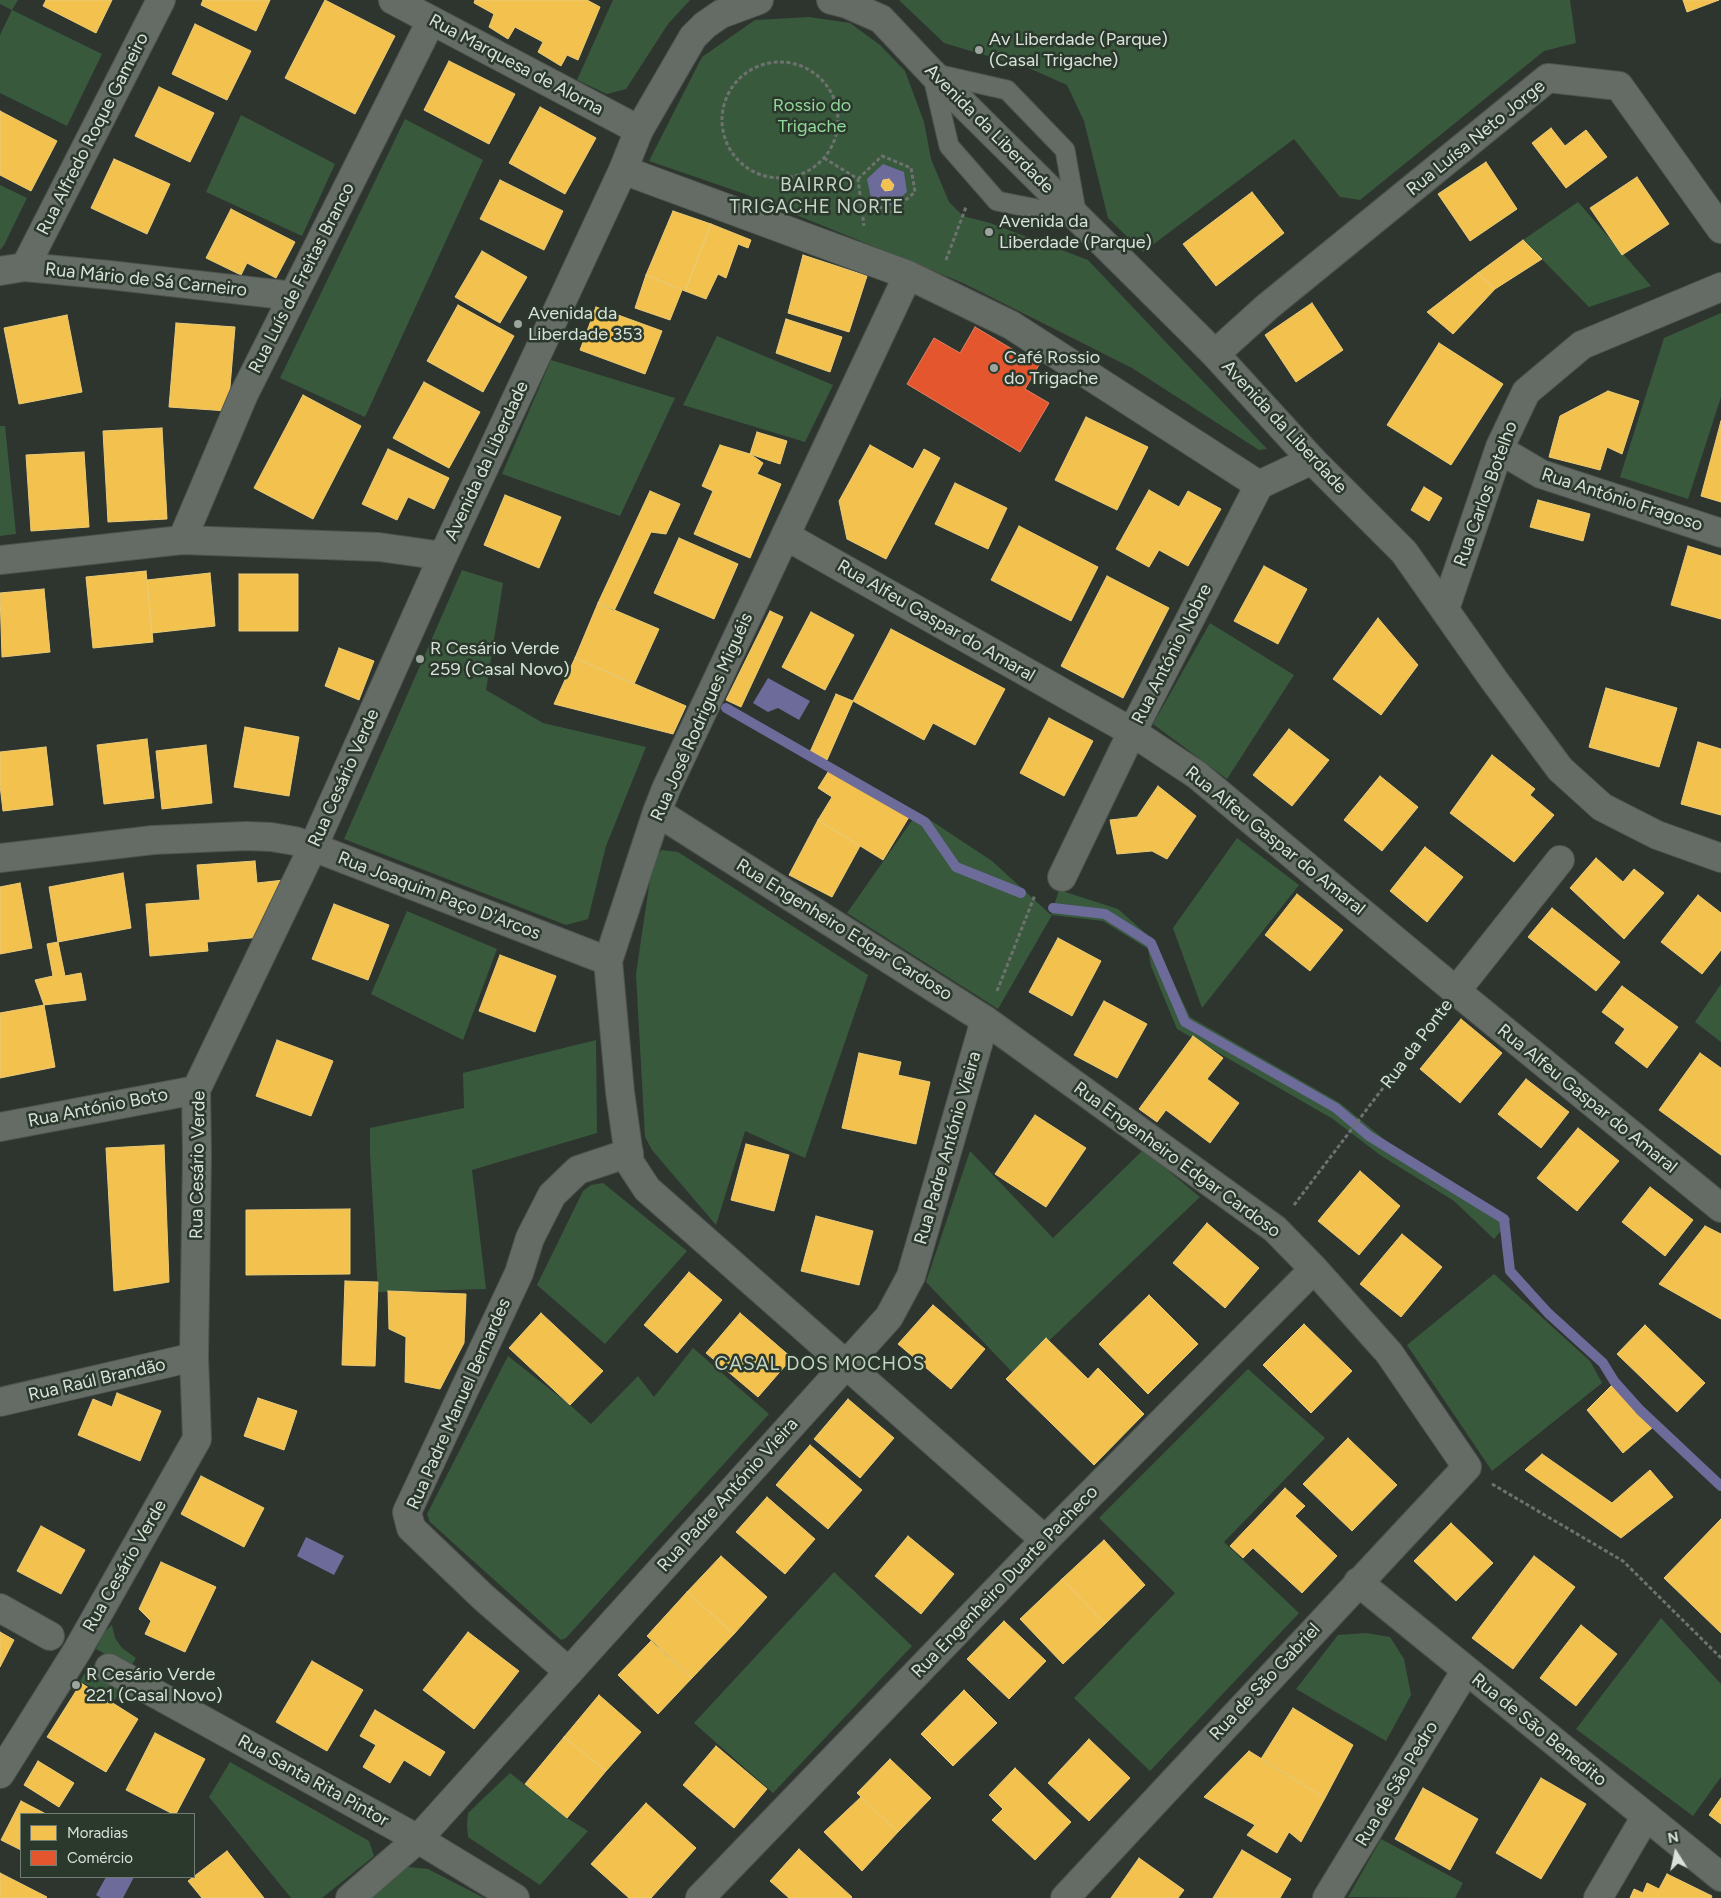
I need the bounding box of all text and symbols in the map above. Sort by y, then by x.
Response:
street label: Rua Marquesa de Alorna [425,10,607,120]
street label: Rua Alfredo Roque Gameiro [32,29,154,239]
place label: Av Liberdade (Parque) (Casal Trigache) [989,29,1168,72]
marker: Av Liberdade (Parque) (Casal Trigache) [973,44,985,56]
street label: Avenida da Liberdade [920,60,1058,198]
street label: Rua Luísa Neto Jorge [1402,75,1550,201]
park label: Rossio do Trigache [773,95,851,138]
district label: BAIRRO TRIGACHE NORTE [728,174,906,218]
street label: Rua Luís de Freitas Branco [244,179,360,377]
place label: Avenida da Liberdade (Parque) [999,211,1152,253]
marker: Avenida da Liberdade (Parque) [983,226,995,238]
street label: Rua Mário de Sá Carneiro [44,259,248,301]
place label: Avenida da Liberdade 353 [528,303,642,346]
marker: Avenida da Liberdade 353 [512,318,524,330]
place label: Café Rossio do Trigache [1004,347,1100,389]
street label: Avenida da Liberdade [1217,356,1351,498]
marker: Café Rossio do Trigache [988,362,1000,374]
street label: Avenida da Liberdade [441,378,533,544]
street label: Rua Carlos Botelho [1450,418,1522,570]
street label: Rua António Fragoso [1539,464,1705,536]
street label: Rua Alfeu Gaspar do Amaral [833,555,1039,687]
street label: Rua António Nobre [1127,580,1217,728]
street label: Rua José Rodrigues Miguéis [646,610,758,824]
place label: R Cesário Verde 259 (Casal Novo) [430,638,570,681]
marker: R Cesário Verde 259 (Casal Novo) [414,653,426,665]
street label: Rua Cesário Verde [304,706,384,850]
street label: Rua Alfeu Gaspar do Amaral [1181,762,1369,920]
street label: Rua Joaquim Paço D'Arcos [335,847,543,945]
street label: Rua Engenheiro Edgar Cardoso [732,854,956,1006]
street label: Rua da Ponte [1376,995,1458,1093]
street label: Rua Alfeu Gaspar do Amaral [1493,1020,1681,1178]
street label: Rua Padre António Vieira [910,1049,986,1247]
street label: Rua Engenheiro Edgar Cardoso [1069,1078,1285,1242]
street label: Rua António Boto [26,1084,170,1132]
street label: Rua Cesário Verde [186,1091,210,1239]
street label: Rua Padre Manuel Bernardes [403,1295,515,1513]
district label: CASAL DOS MOCHOS [712,1353,928,1375]
street label: Rua Raúl Brandão [26,1354,168,1406]
street label: Rua Padre António Vieira [653,1414,803,1576]
street label: Rua Engenheiro Duarte Pacheco [907,1481,1103,1683]
street label: Rua Cesário Verde [79,1496,171,1636]
street label: Rua de São Gabriel [1205,1619,1325,1745]
place label: R Cesário Verde 221 (Casal Novo) [86,1664,222,1706]
street label: Rua de São Benedito [1467,1669,1611,1791]
marker: R Cesário Verde 221 (Casal Novo) [70,1679,82,1691]
street label: Rua de São Pedro [1351,1718,1443,1850]
street label: Rua Santa Rita Pintor [234,1731,392,1831]
legend [20,1813,195,1878]
text: Moradias [67,1824,128,1842]
north arrow [1651,1828,1701,1878]
text: N [1666,1828,1680,1847]
text: Comércio [67,1849,133,1867]

